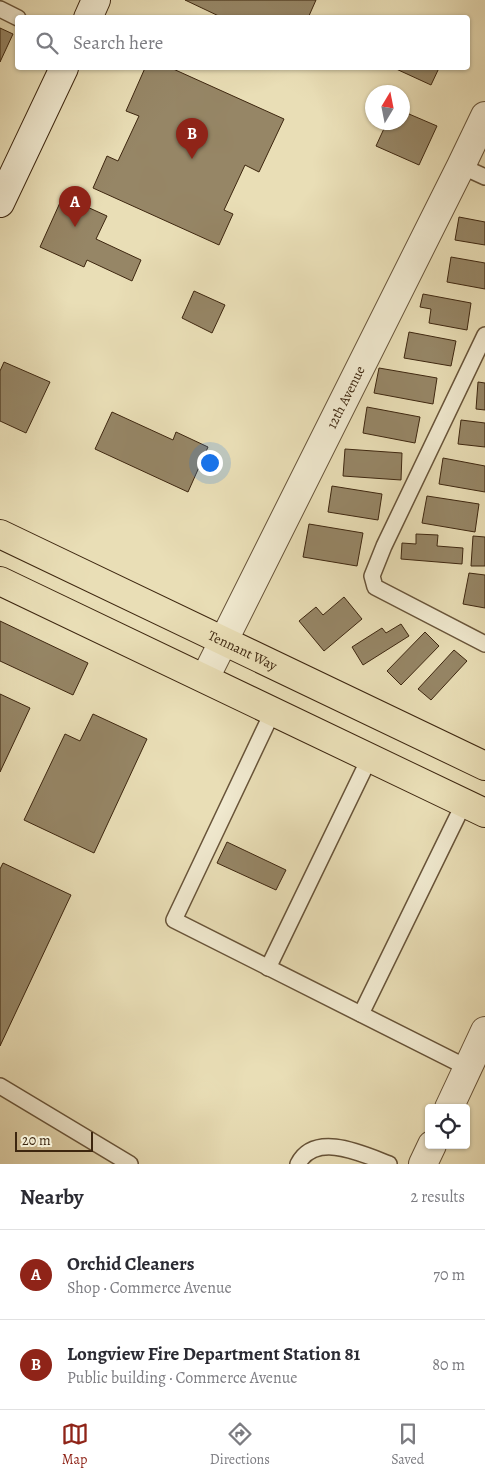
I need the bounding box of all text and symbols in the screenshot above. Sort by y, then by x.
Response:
search box [15,15,470,70]
icon: search [33,29,61,57]
text: Search here [73,30,163,56]
north arrow [365,85,410,130]
pin: B [176,118,208,159]
pin: A [59,186,91,227]
street label: 12th Avenue [322,363,370,432]
your location [197,450,223,476]
street label: Tennant Way [205,626,281,676]
map controls [425,1104,470,1149]
button: locate [425,1104,470,1149]
scale bar [15,1129,92,1152]
text: 20 m [22,1131,51,1150]
text: Nearby [20,1183,83,1211]
text: 2 results [410,1186,465,1208]
text: Orchid Cleaners [67,1251,195,1277]
text: A [31,1264,41,1286]
text: 70 m [433,1264,465,1286]
text: Shop · Commerce Avenue [67,1277,232,1299]
text: Longview Fire Department Station 81 [67,1341,360,1367]
text: B [31,1354,41,1376]
text: 80 m [432,1354,465,1376]
text: Public building · Commerce Avenue [67,1367,298,1389]
tab: Map [61,1420,89,1469]
tab: Directions [210,1420,270,1469]
tab: Saved [391,1420,424,1469]

